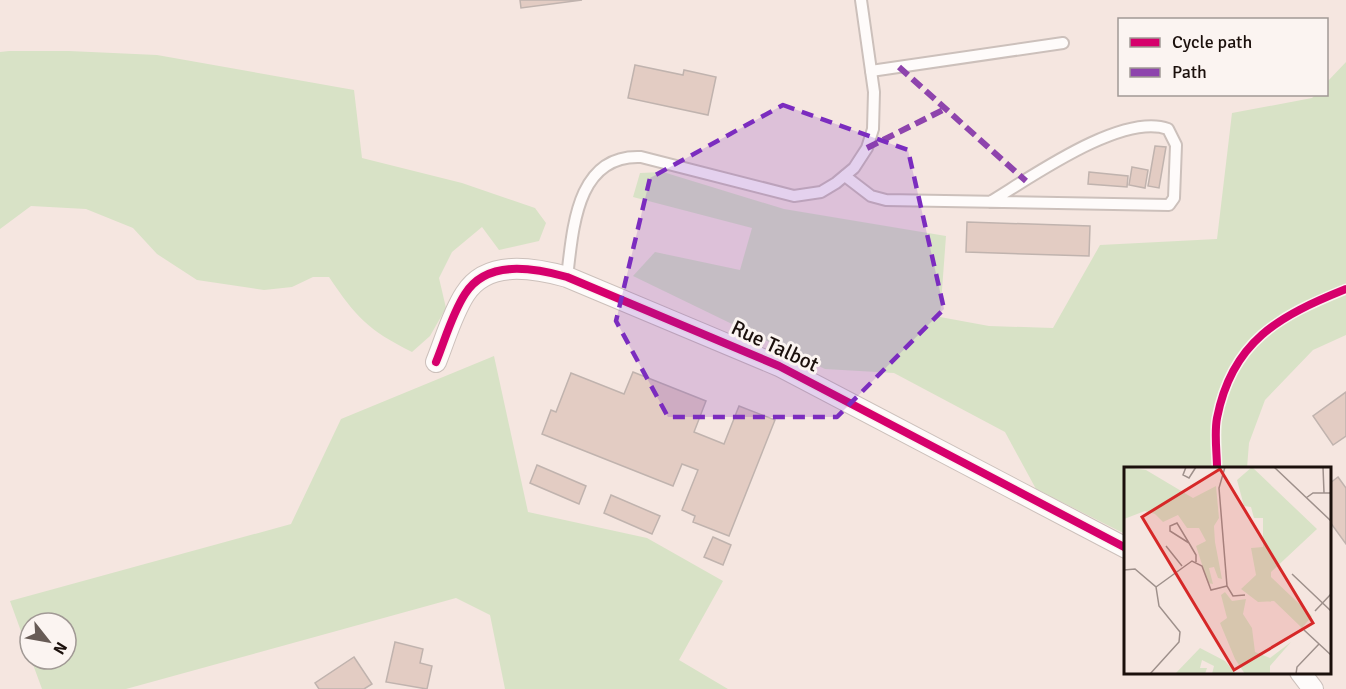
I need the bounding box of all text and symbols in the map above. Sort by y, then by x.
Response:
legend [1118,18,1328,96]
text: Cycle path [1172,31,1252,53]
text: Path [1172,61,1207,83]
street label: Rue Talbot [727,314,823,378]
inset map [1124,467,1331,674]
north arrow [18,611,78,671]
text: N [49,638,71,658]

